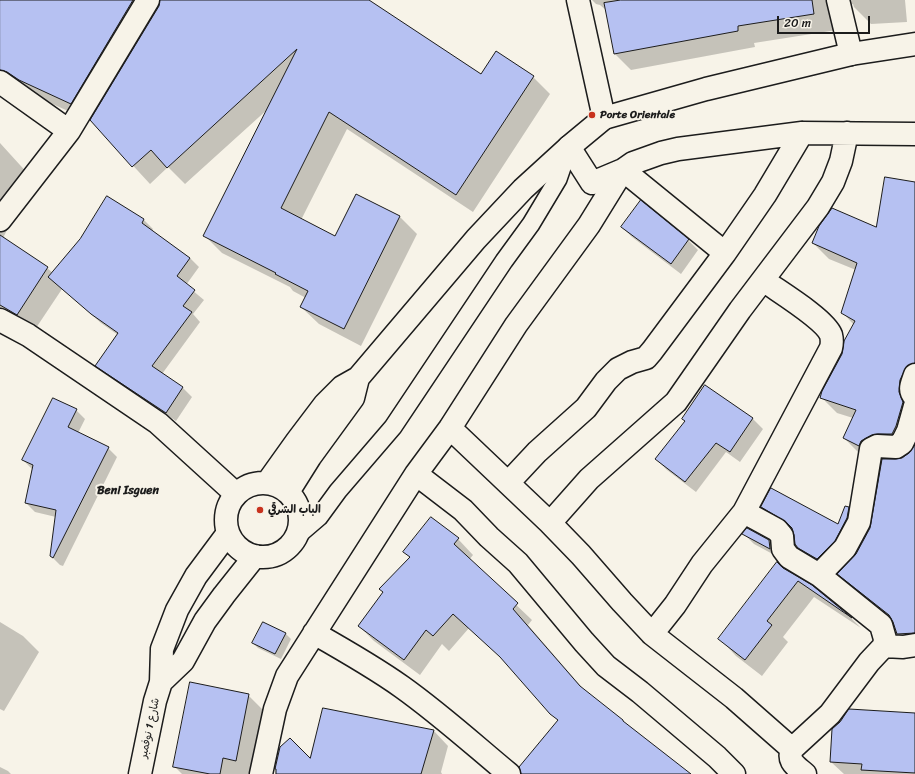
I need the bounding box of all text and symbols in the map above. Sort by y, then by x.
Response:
scale bar [779,8,872,34]
text: 20 m [784,12,811,34]
place label: Porte Orientale [600,108,675,122]
marker: Porte Orientale [587,110,597,120]
district label: Beni Isguen [97,484,159,498]
place label: الباب الشرقي [268,503,321,517]
marker: الباب الشرقي [255,505,265,515]
street label: شارع 1 نوفمبر [137,697,163,759]

